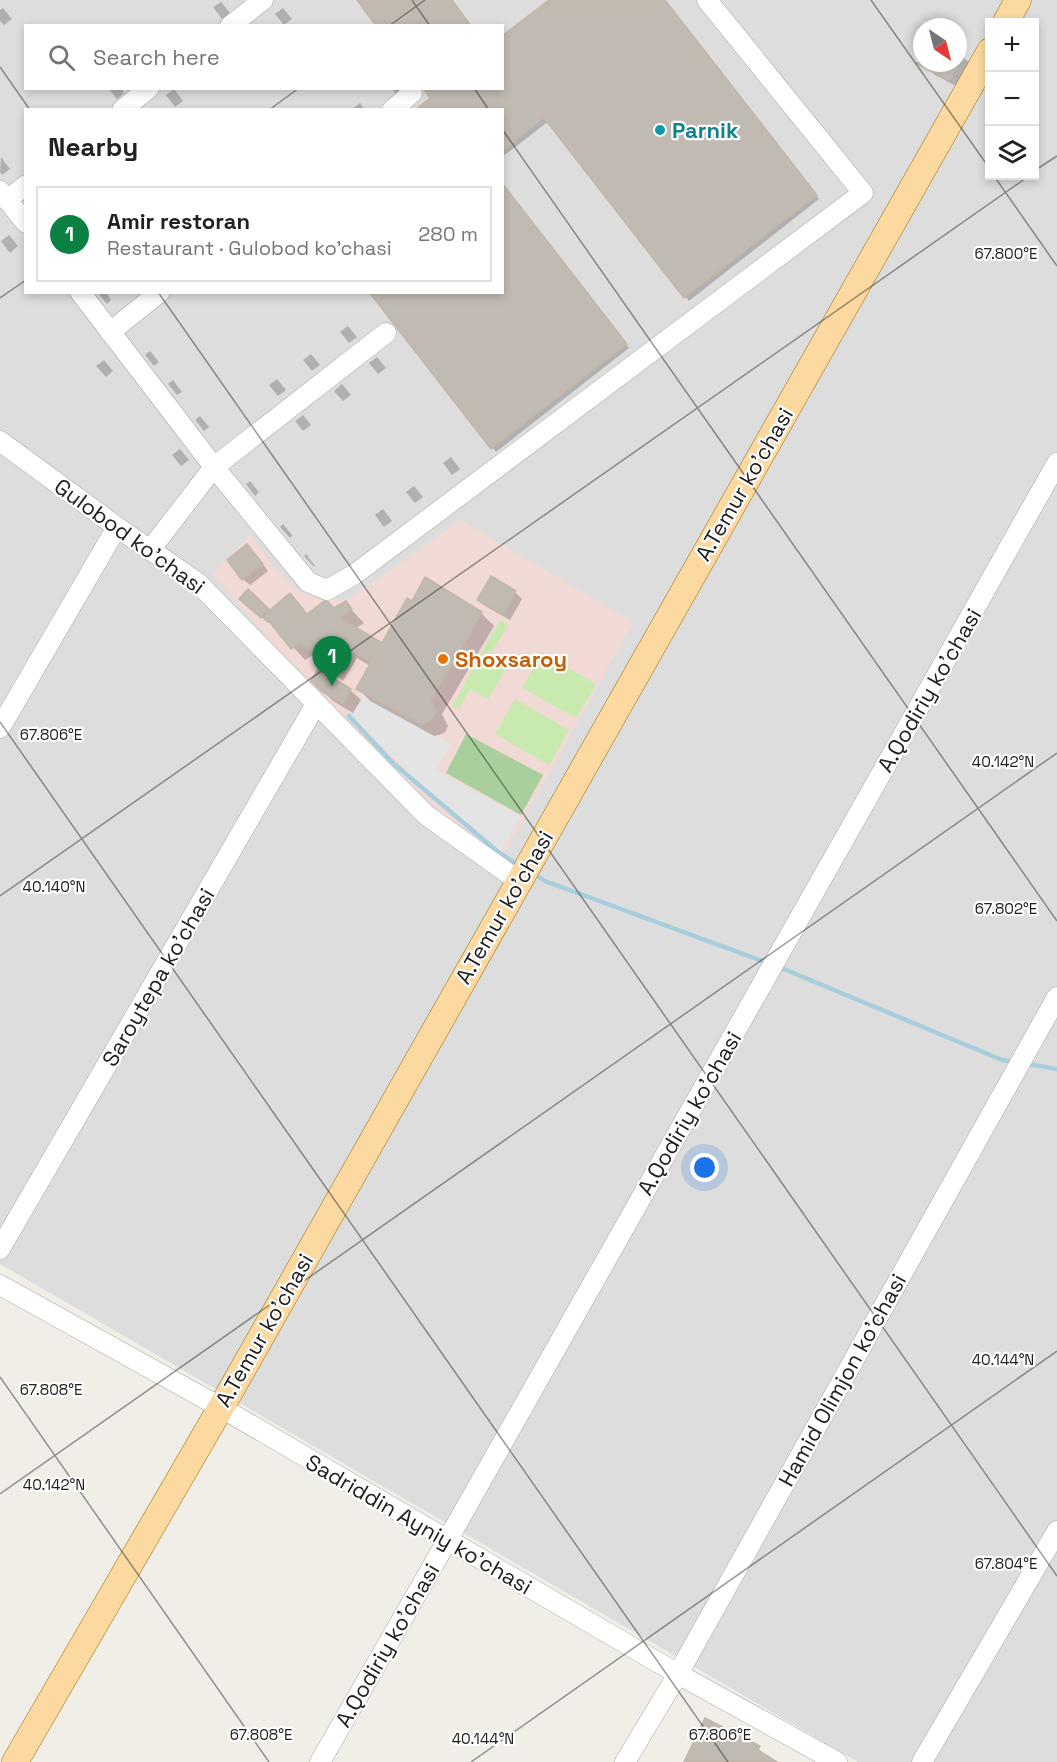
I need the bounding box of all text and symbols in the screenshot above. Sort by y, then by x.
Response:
north arrow [913,18,967,72]
map controls [985,18,1039,180]
button: + [985,18,1039,72]
search box [24,24,504,90]
icon: search [45,41,78,74]
text: Search here [93,43,220,71]
button: − [985,72,1039,126]
place label: Parnik [672,116,739,144]
marker: Parnik [653,123,667,137]
button: layers [985,126,1039,180]
text: Nearby [48,130,138,164]
text: Amir restoran [107,207,250,235]
text: 1 [65,221,74,247]
text: 280 m [418,221,478,247]
text: Restaurant · Gulobod ko'chasi [107,235,392,261]
text: 67.800°E [975,244,1037,263]
street label: A.Temur ko'chasi [689,402,799,566]
street label: Gulobod ko'chasi [49,472,211,600]
street label: A.Qodiriy ko'chasi [871,603,987,777]
pin: 1 [312,636,352,686]
place label: Shoxsaroy [455,645,567,673]
marker: Shoxsaroy [436,652,450,666]
text: 67.806°E [20,725,82,744]
text: 40.142°N [972,752,1034,771]
street label: A.Temur ko'chasi [449,825,559,989]
text: 40.140°N [23,877,85,896]
street label: Saroytepa ko'chasi [96,883,220,1071]
text: 67.802°E [975,899,1037,918]
street label: A.Qodiriy ko'chasi [631,1026,747,1200]
your location [690,1153,719,1182]
street label: A.Temur ko'chasi [209,1248,319,1412]
street label: Hamid Olimjon ko'chasi [772,1269,912,1491]
text: 40.144°N [972,1350,1034,1369]
text: 67.808°E [20,1380,82,1399]
street label: Sadriddin Ayniy ko'chasi [301,1448,537,1600]
text: 40.142°N [23,1475,85,1494]
text: 67.804°E [975,1554,1037,1573]
street label: A.Qodiriy ko'chasi [329,1558,445,1732]
text: 67.808°E [230,1725,292,1744]
text: 67.806°E [689,1725,751,1744]
text: 40.144°N [452,1729,514,1748]

